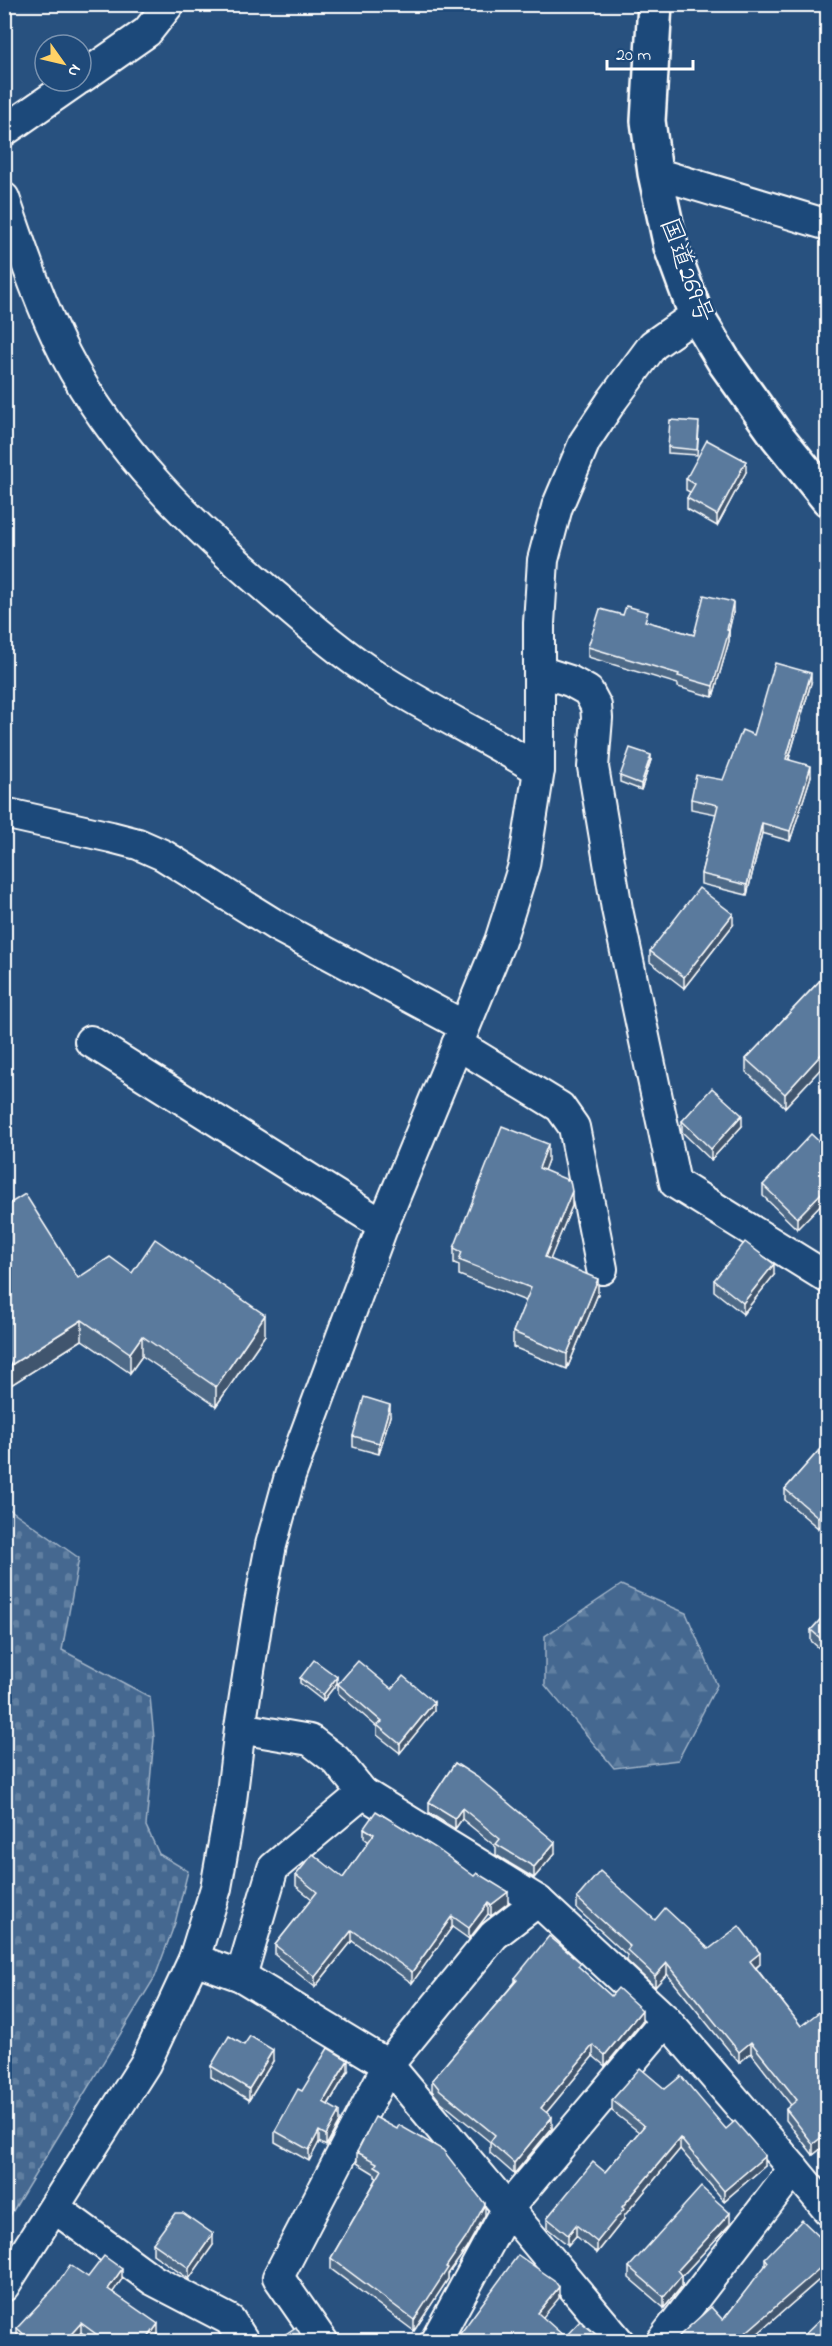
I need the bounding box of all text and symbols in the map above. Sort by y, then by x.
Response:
north arrow [33,33,93,93]
scale bar [607,33,692,71]
text: 20 m [616,43,651,69]
text: N [61,59,87,82]
street label: 国道269号 [648,213,722,329]

